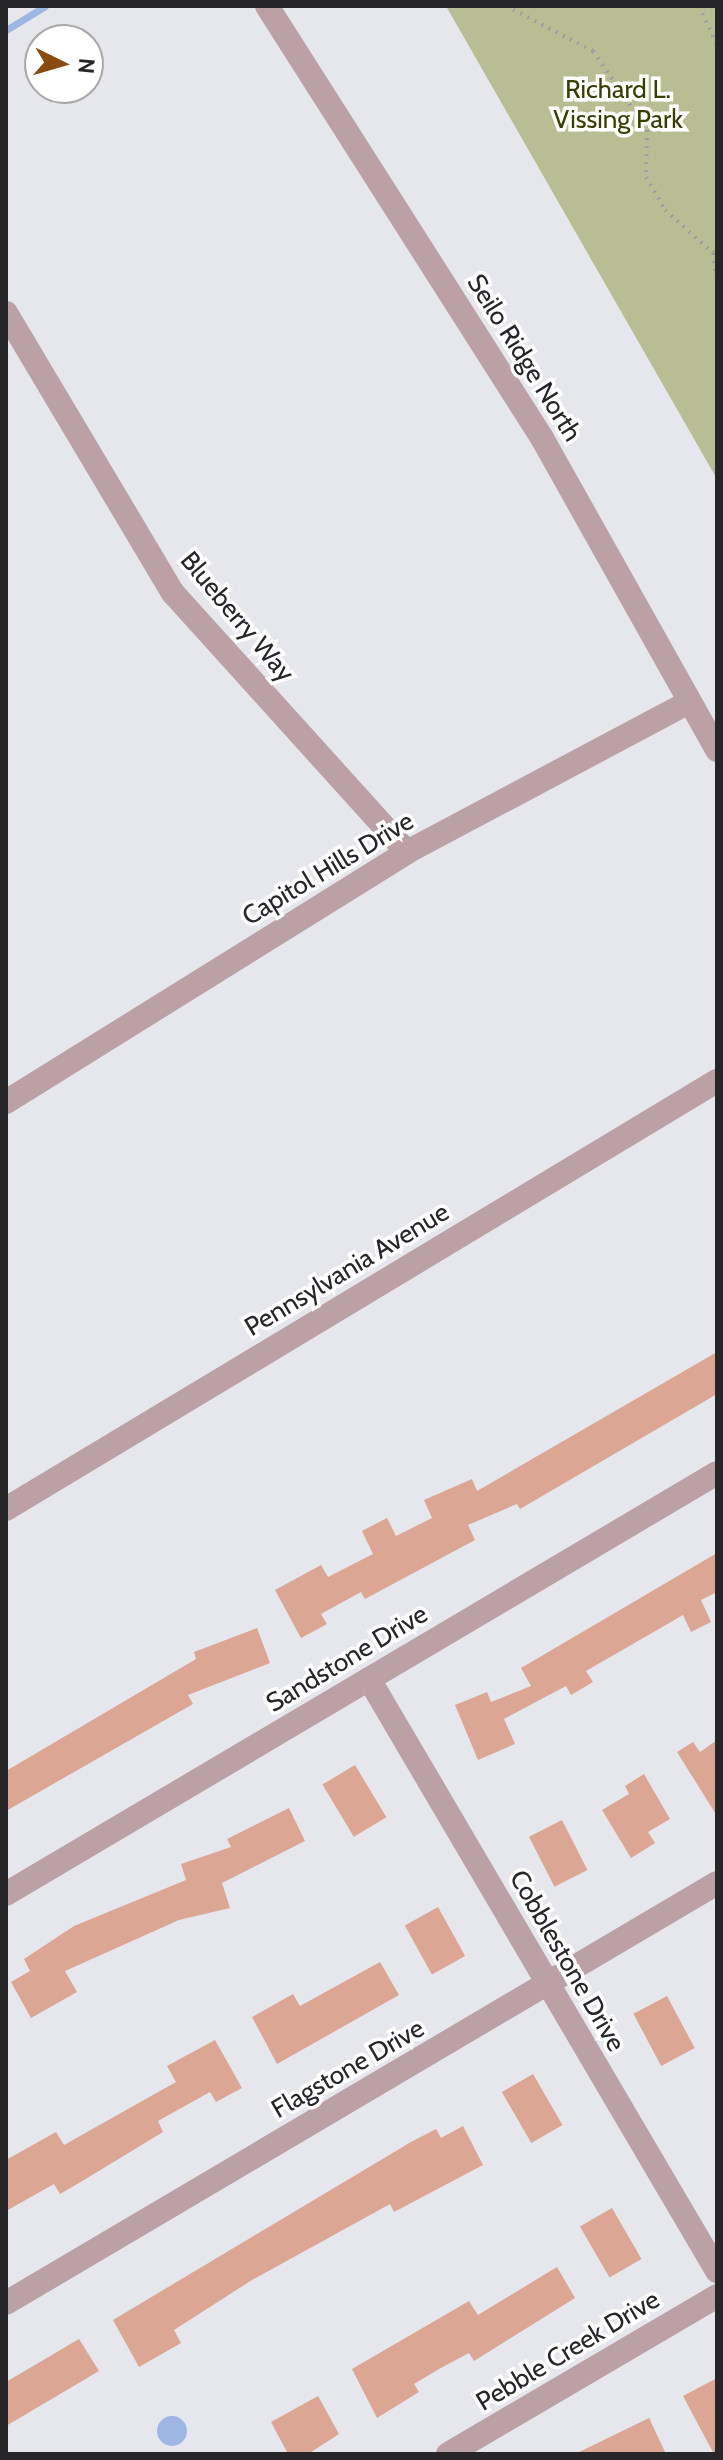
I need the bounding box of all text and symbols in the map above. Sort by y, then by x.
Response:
north arrow [24,24,104,104]
text: N [72,57,101,75]
park label: Richard L. Vissing Park [553,74,683,136]
street label: Seilo Ridge North [460,269,588,447]
street label: Blueberry Way [174,546,300,688]
street label: Capitol Hills Drive [237,806,419,932]
street label: Pennsylvania Avenue [239,1197,455,1343]
street label: Sandstone Drive [261,1599,433,1719]
street label: Cobblestone Drive [503,1865,631,2057]
street label: Flagstone Drive [266,2013,430,2125]
street label: Pebble Creek Drive [471,2284,665,2418]

